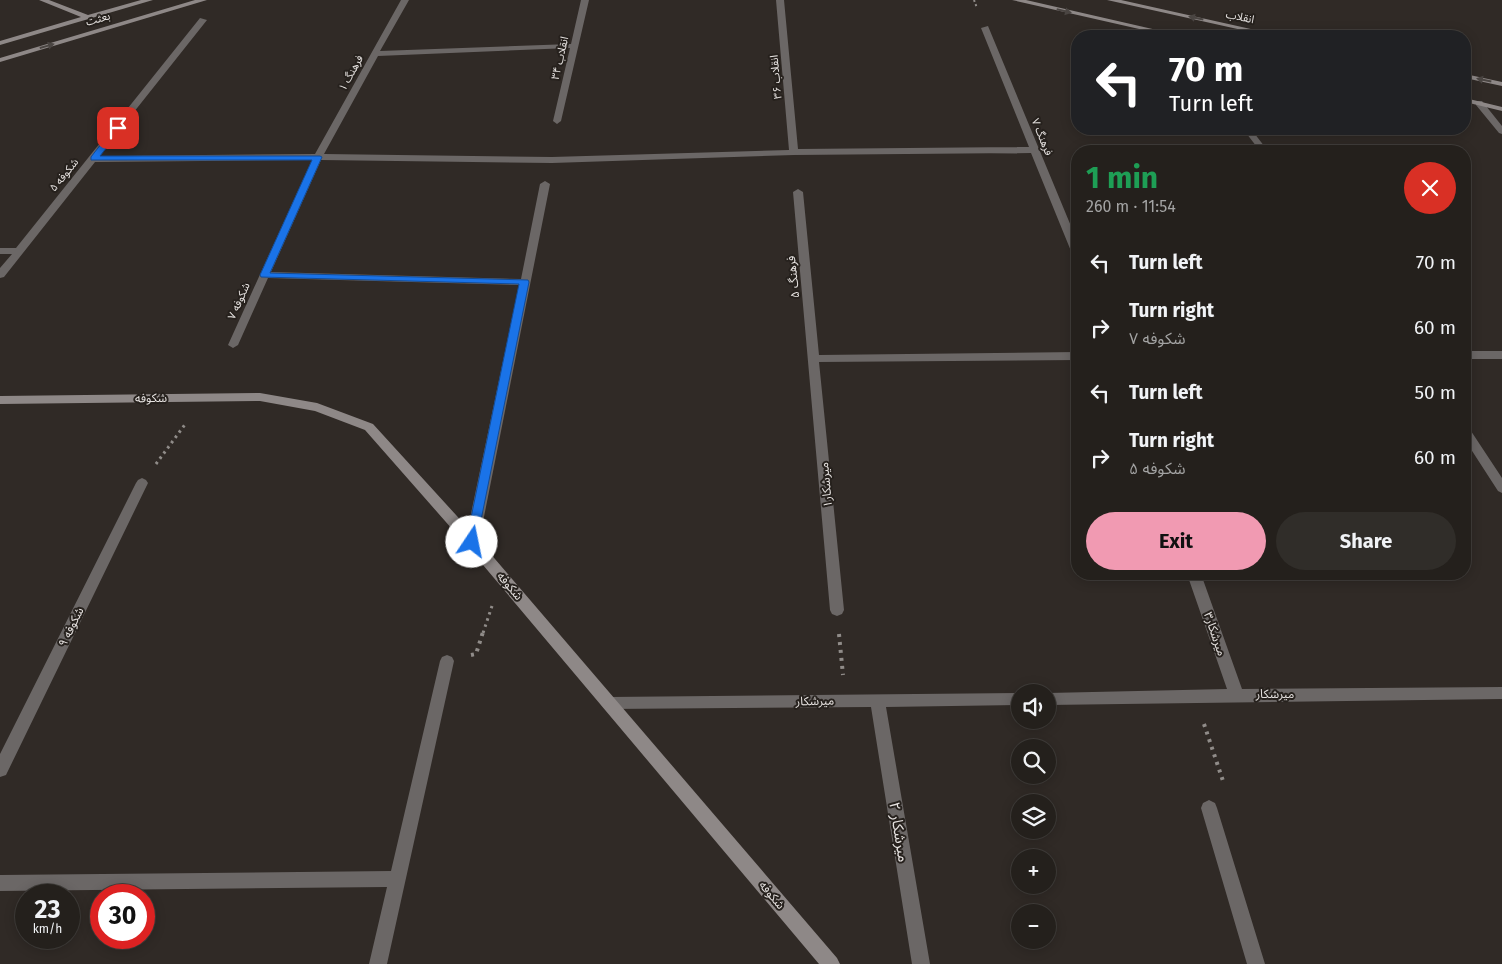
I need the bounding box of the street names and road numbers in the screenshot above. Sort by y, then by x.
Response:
street label: انقلاب [1225,8,1255,27]
street label: بعثت [84,9,112,29]
street label: انقلاب ۳۴ [549,35,572,81]
street label: فرهنگ ۱ [336,53,366,93]
street label: انقلاب ۳۶ [768,54,785,100]
street label: فرهنگ ۷ [1029,117,1055,158]
street label: شکوفه ۵ [47,156,82,194]
street label: فرهنگ ۵ [784,255,802,299]
street label: شکوفه ۷ [225,280,253,321]
street label: شکوفه [135,391,167,405]
street label: میرشکار۱ [817,462,835,508]
street label: شکوفه [494,569,526,603]
street label: شکوفه ۹ [55,605,87,649]
street label: میرشکار۳ [1201,610,1229,658]
street label: میرشکار [1255,687,1294,701]
street label: میرشکار [795,694,834,708]
street label: میرشکار ۲ [885,801,913,863]
street label: شکوفه [756,878,788,912]

